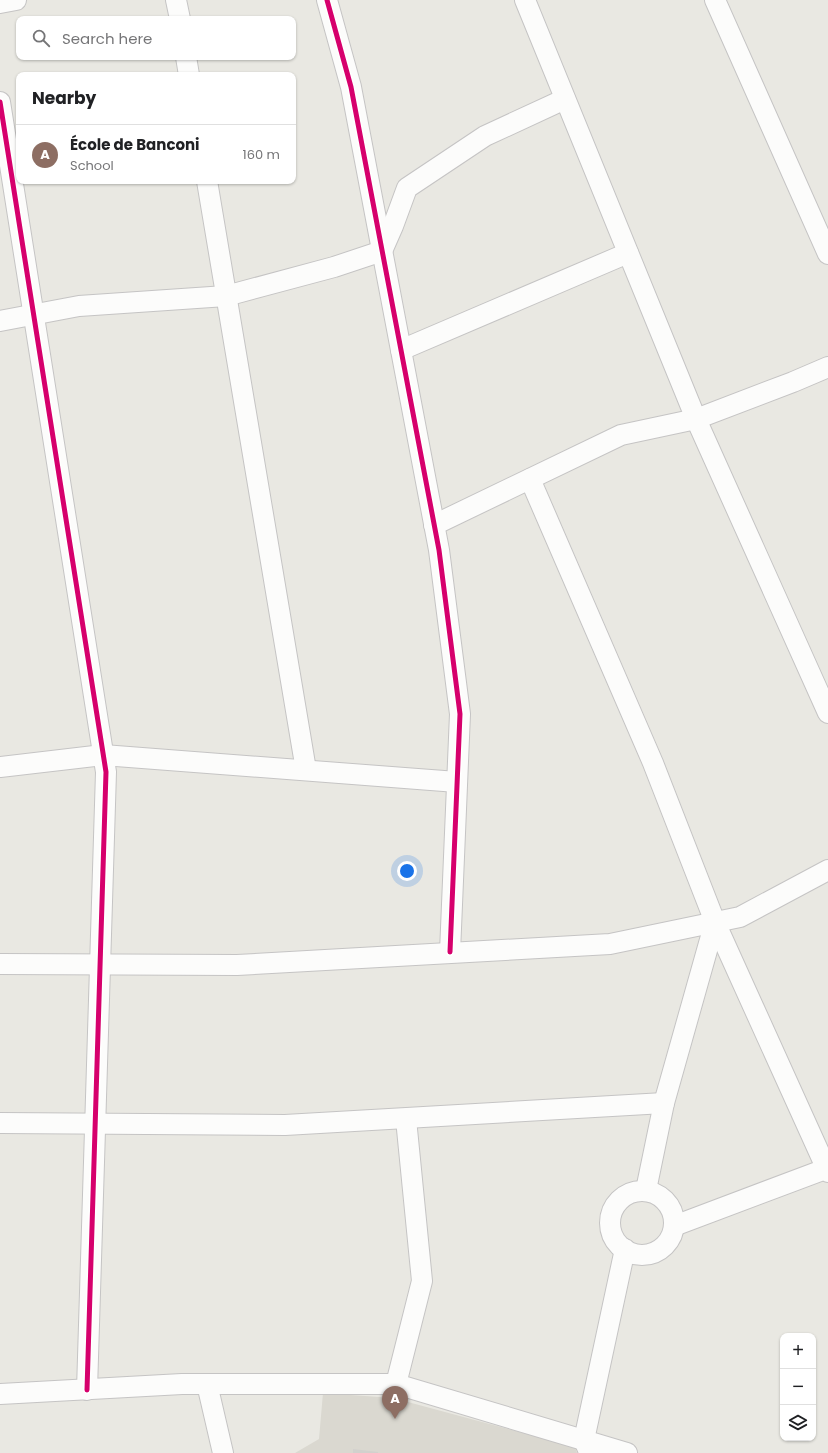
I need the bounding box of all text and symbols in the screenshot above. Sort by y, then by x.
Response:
search box [16,16,296,60]
icon: search [30,27,52,49]
text: Search here [62,28,152,49]
text: Nearby [32,86,96,110]
text: École de Banconi [70,134,200,155]
text: A [40,145,50,164]
text: 160 m [243,145,280,164]
text: School [70,156,114,175]
your location [397,861,417,881]
map controls [780,1333,816,1441]
button: + [780,1333,816,1369]
button: − [780,1369,816,1405]
pin: A [382,1386,408,1419]
button: layers [780,1405,816,1441]

